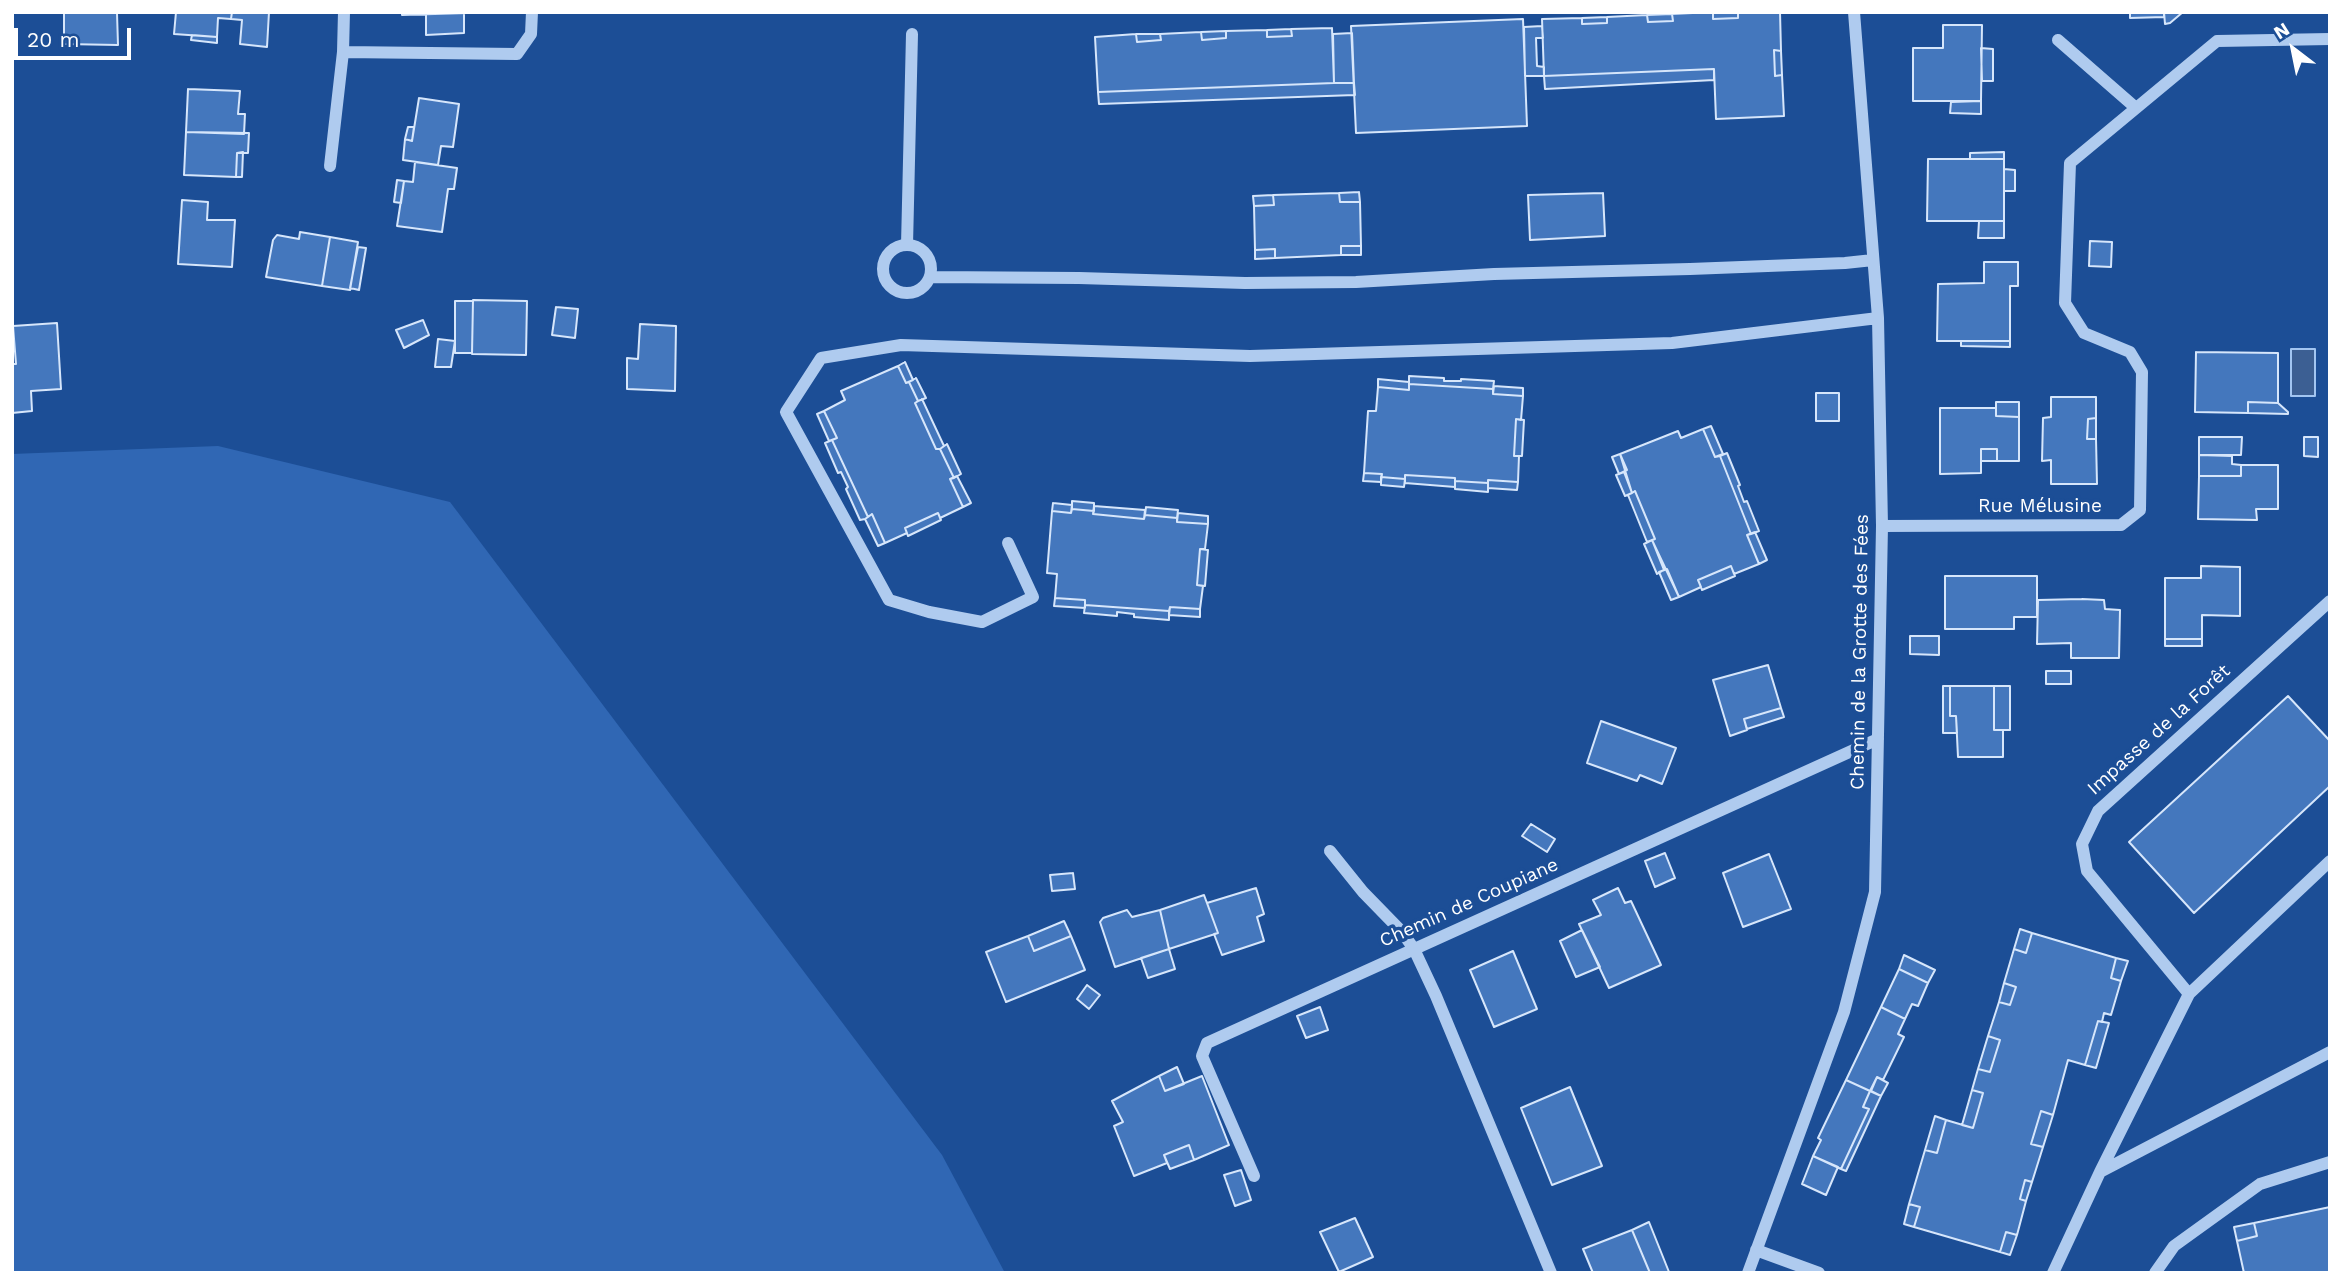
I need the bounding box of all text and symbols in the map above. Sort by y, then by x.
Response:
scale bar [18,14,135,58]
north arrow [2258,14,2328,84]
text: N [2270,17,2294,44]
text: 20 m [27,27,79,52]
street label: Rue Mélusine [1978,495,2102,517]
street label: Chemin de la Grotte des Fées [1846,514,1874,790]
street label: Impasse de la Forêt [2083,660,2235,800]
street label: Chemin de Coupiane [1376,853,1562,953]

